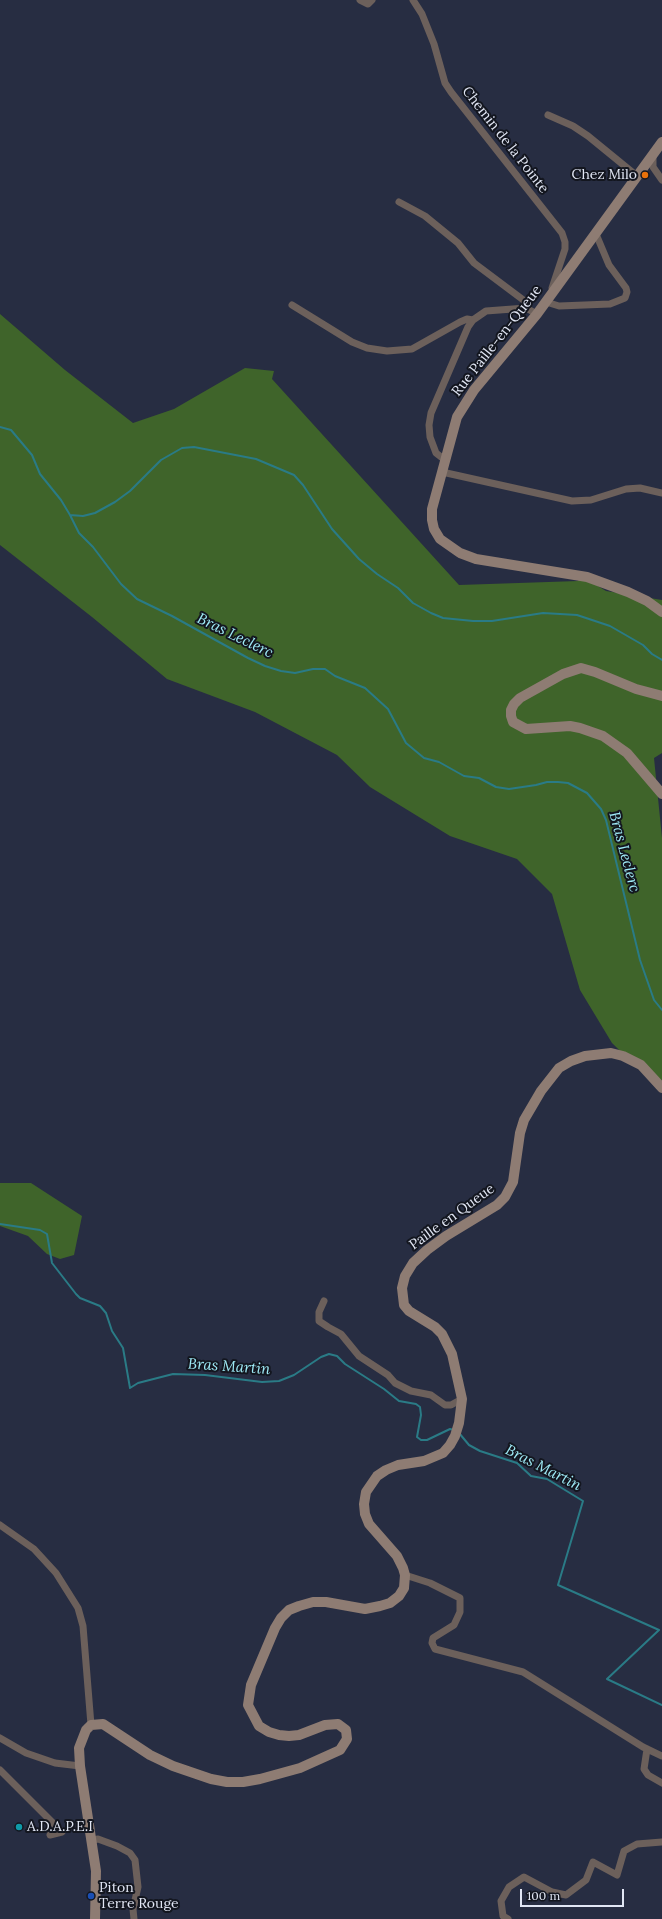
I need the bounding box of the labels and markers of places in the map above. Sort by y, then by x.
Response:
place label: Chez Milo [572,167,637,183]
marker: Chez Milo [640,170,650,180]
place label: A.D.A.P.E.I [27,1819,93,1835]
marker: A.D.A.P.E.I [14,1822,24,1832]
place label: Piton Terre Rouge [99,1880,179,1912]
marker: Piton Terre Rouge [86,1891,96,1901]

